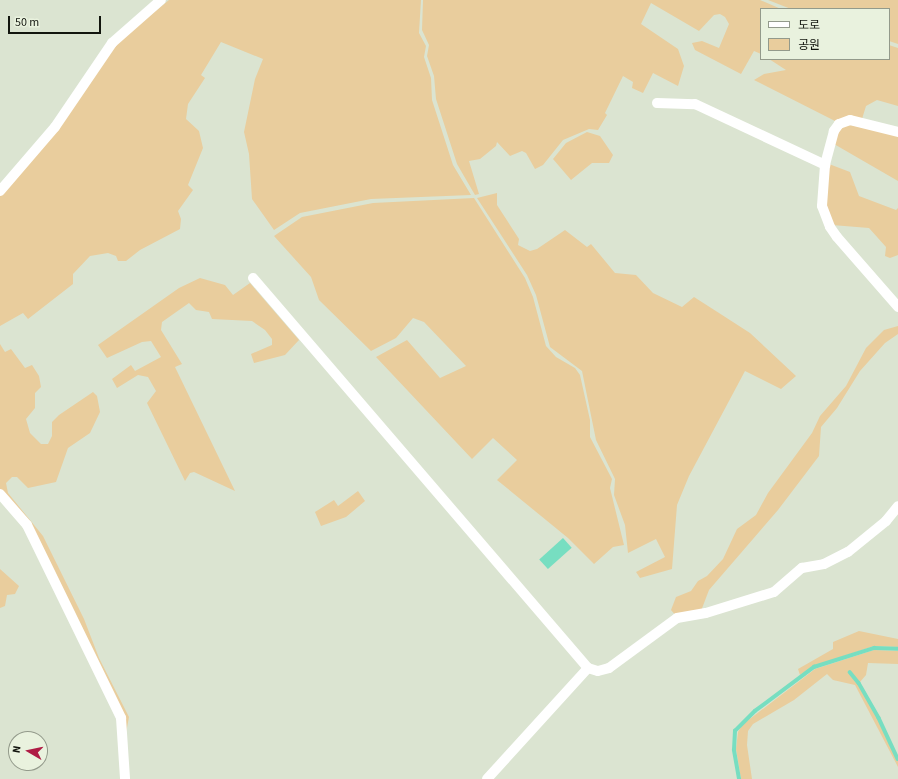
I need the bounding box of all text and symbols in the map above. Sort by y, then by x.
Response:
scale bar [10,8,103,34]
legend [760,8,890,60]
text: 50 m [15,14,39,31]
text: 도로 [798,17,820,34]
text: 공원 [798,37,820,54]
north arrow [8,731,48,771]
text: N [9,744,25,754]

